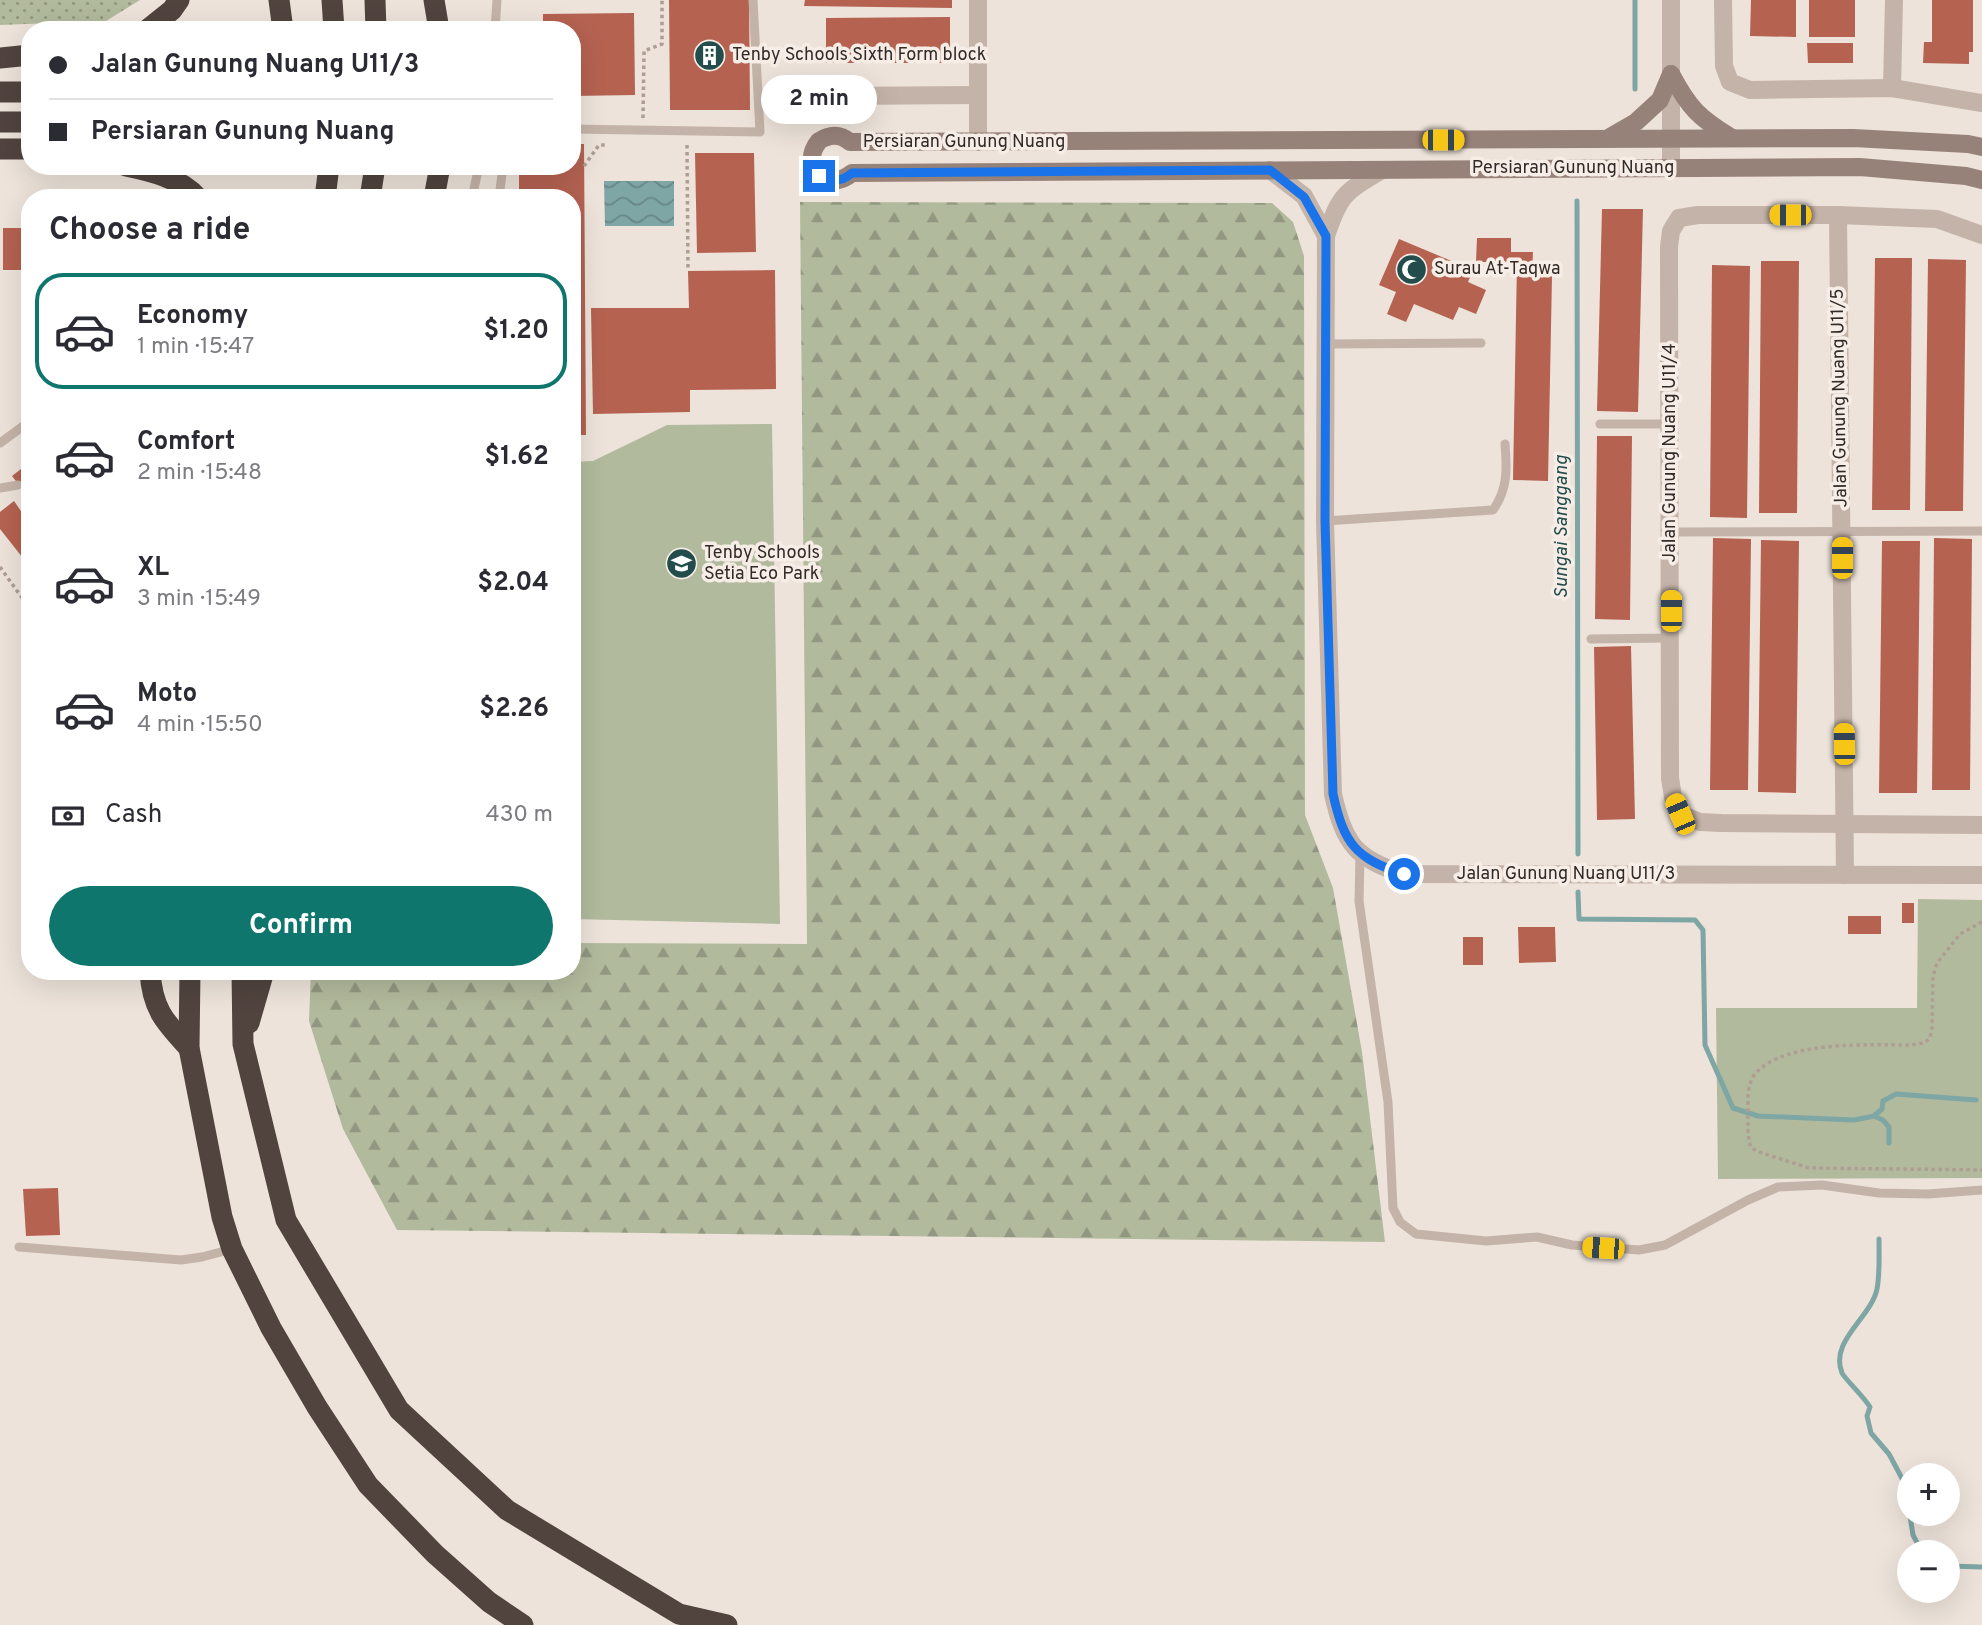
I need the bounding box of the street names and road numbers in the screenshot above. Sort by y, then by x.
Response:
street label: Persiaran Gunung Nuang [863,131,1065,154]
street label: Persiaran Gunung Nuang [1472,157,1674,180]
street label: Jalan Gunung Nuang U11/5 [1827,288,1853,508]
street label: Jalan Gunung Nuang U11/4 [1659,343,1682,563]
street label: Jalan Gunung Nuang U11/3 [1457,863,1675,886]

